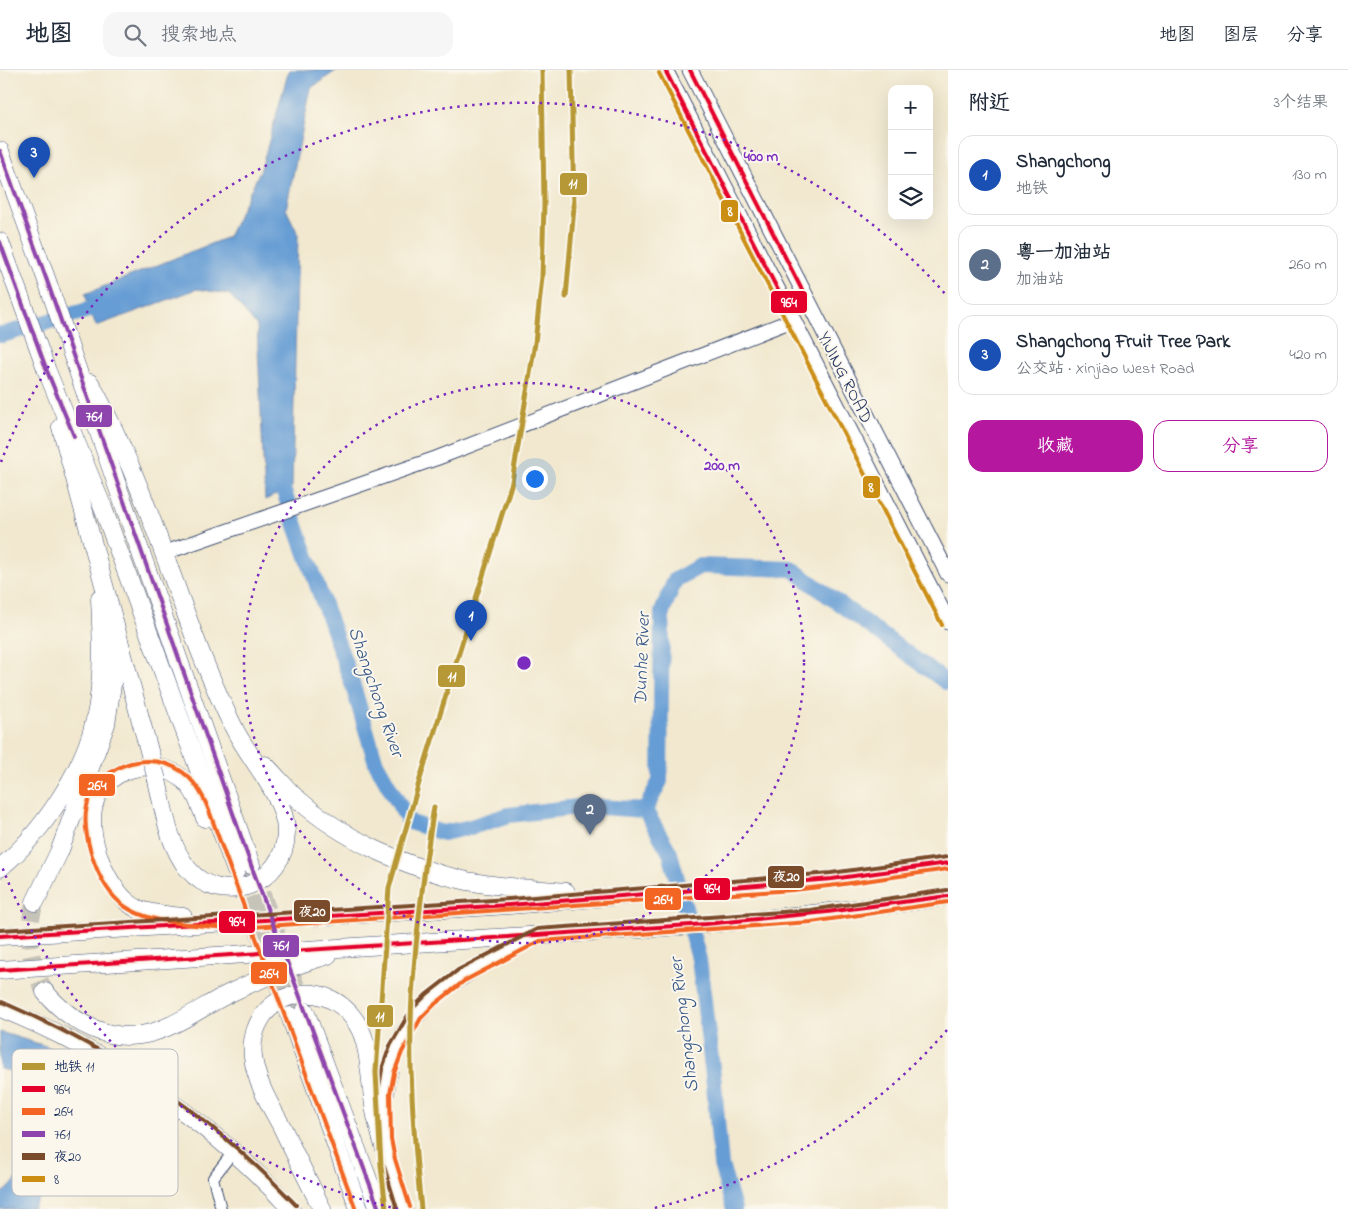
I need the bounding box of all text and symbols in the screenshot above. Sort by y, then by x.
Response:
search box [103,12,453,57]
text: 地图 [25,18,73,53]
icon: search [121,21,149,49]
text: 搜索地点 [161,22,237,49]
text: 地图 [1159,23,1195,49]
text: 图层 [1223,23,1259,49]
text: 分享 [1287,23,1323,49]
map controls [888,85,933,220]
button: + [888,85,933,130]
text: 附近 [968,89,1010,119]
text: 3个结果 [1273,91,1328,115]
button: − [888,130,933,175]
pin: 3 [18,137,50,178]
text: 400 m [743,146,779,168]
text: Shangchong [1016,149,1111,176]
text: 1 [982,163,988,187]
text: 130 m [1292,163,1327,187]
line badge: 11 [559,172,588,196]
text: 11 [569,174,578,195]
button: layers [888,175,933,220]
text: 地铁 [1016,177,1048,201]
line badge: 8 [720,199,739,223]
text: 8 [726,202,733,223]
text: 粤一加油站 [1016,240,1111,267]
text: 2 [981,253,989,277]
text: 260 m [1289,253,1327,277]
text: 加油站 [1016,268,1064,292]
line badge: 964 [770,290,808,314]
text: 964 [780,293,797,314]
street label: YIJING ROAD [810,328,878,428]
text: Shangchong Fruit Tree Park [1016,329,1230,356]
text: 3 [982,343,988,367]
text: 420 m [1289,343,1327,367]
text: 公交站 · Xinjiao West Road [1016,357,1194,381]
line badge: 761 [75,404,113,428]
text: 761 [86,407,103,428]
button: 收藏 [968,420,1143,472]
button: 分享 [1153,420,1328,472]
text: 200 m [703,455,740,477]
your location [522,466,548,492]
line badge: 8 [862,475,881,499]
text: 8 [867,478,874,499]
pin: 1 [455,600,487,641]
water label: Dunhe River [628,610,658,706]
water label: Shangchong River [339,623,411,763]
centre of rings [515,654,533,672]
line badge: 11 [437,664,466,688]
text: 11 [448,667,457,688]
line badge: 264 [78,773,116,797]
text: 264 [87,776,107,797]
pin: 2 [574,794,606,835]
line badge: 夜20 [767,865,805,889]
text: 夜20 [772,867,800,888]
line badge: 964 [693,877,731,901]
text: 964 [703,879,720,900]
line badge: 264 [644,887,682,911]
text: 264 [653,890,673,911]
line badge: 夜20 [293,899,331,923]
text: 夜20 [298,902,326,923]
line badge: 964 [218,910,256,934]
text: 964 [228,912,245,933]
line badge: 761 [262,934,300,958]
text: 761 [273,936,290,957]
water label: Shangchong River [663,954,708,1094]
line badge: 264 [250,961,288,985]
text: 264 [259,964,279,985]
line badge: 11 [366,1004,394,1028]
text: 11 [376,1007,385,1028]
legend [12,1049,178,1196]
text: 地铁 11 [54,1057,95,1078]
text: 964 [54,1080,70,1101]
text: 264 [54,1102,73,1123]
text: 761 [54,1125,71,1146]
text: 夜20 [54,1147,81,1168]
text: 8 [54,1170,59,1191]

